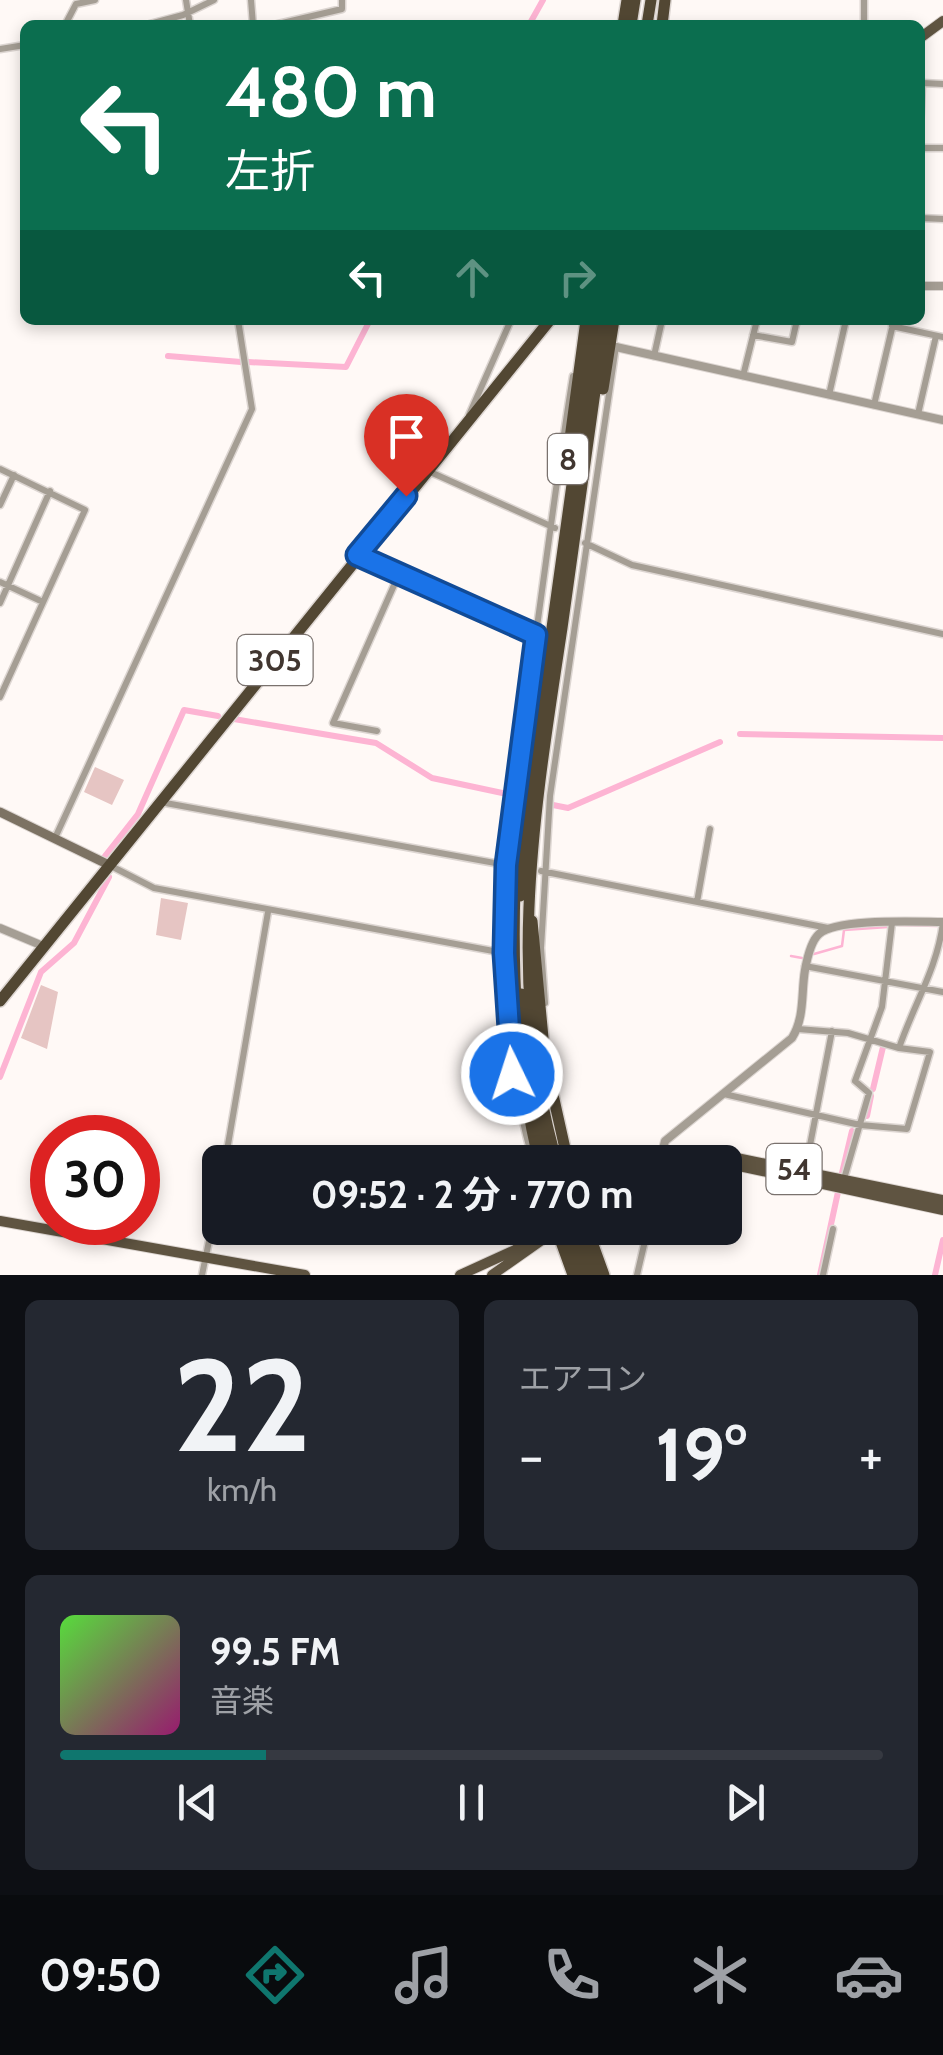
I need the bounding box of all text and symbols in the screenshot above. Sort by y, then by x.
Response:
text: 480 m [225,49,437,135]
icon: left [60,60,190,190]
text: 左折 [225,144,315,198]
icon: left [340,250,395,305]
icon: ahead [445,250,500,305]
icon: right [550,250,605,305]
pin [364,394,449,497]
icon: arrive [379,409,434,464]
road number: 8 [548,434,588,484]
road number: 305 [238,635,312,685]
position arrow [460,1022,564,1126]
speed limit sign: 30 [30,1115,160,1245]
road number: 54 [766,1144,822,1194]
text: 09:52 · 2 分 · 770 m [311,1171,633,1218]
text: 22 [173,1326,311,1484]
text: エアコン [519,1359,647,1398]
text: 19° [655,1409,747,1500]
text: − [519,1422,543,1489]
text: + [859,1422,883,1489]
text: km/h [207,1470,277,1509]
text: 99.5 FM [210,1628,340,1675]
text: 音楽 [210,1681,274,1720]
icon: previous [170,1775,225,1830]
icon: pause [444,1775,499,1830]
icon: next [718,1775,773,1830]
icon: directions [240,1940,310,2010]
icon: music [389,1940,459,2010]
icon: phone [537,1940,607,2010]
icon: climate [685,1940,755,2010]
icon: car [834,1940,904,2010]
text: 09:50 [39,1948,162,2002]

